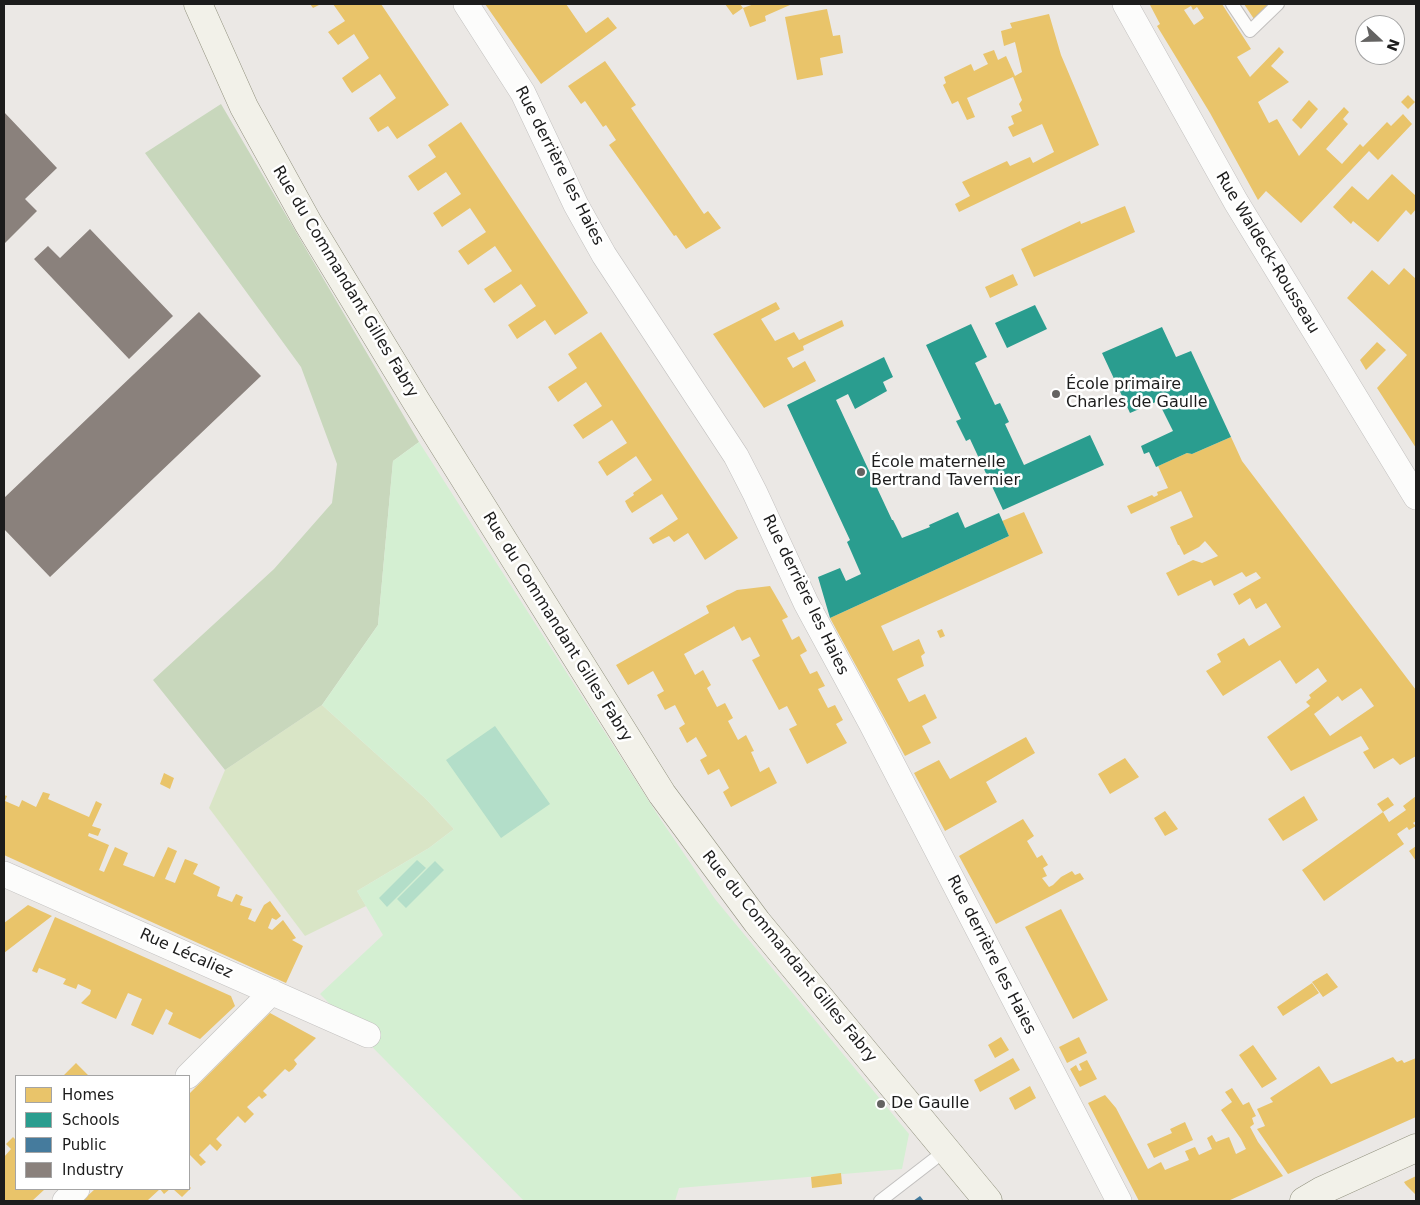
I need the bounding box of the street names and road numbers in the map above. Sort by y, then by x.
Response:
street label: Rue derrière les Haies [511,83,607,249]
street label: Rue du Commandant Gilles Fabry [268,163,422,401]
street label: Rue Waldeck-Rousseau [1211,169,1323,337]
street label: Rue du Commandant Gilles Fabry [478,509,636,745]
street label: Rue derrière les Haies [758,512,852,678]
street label: Rue du Commandant Gilles Fabry [697,847,881,1067]
street label: Rue derrière les Haies [943,872,1039,1038]
street label: Rue Lécaliez [137,925,235,983]

